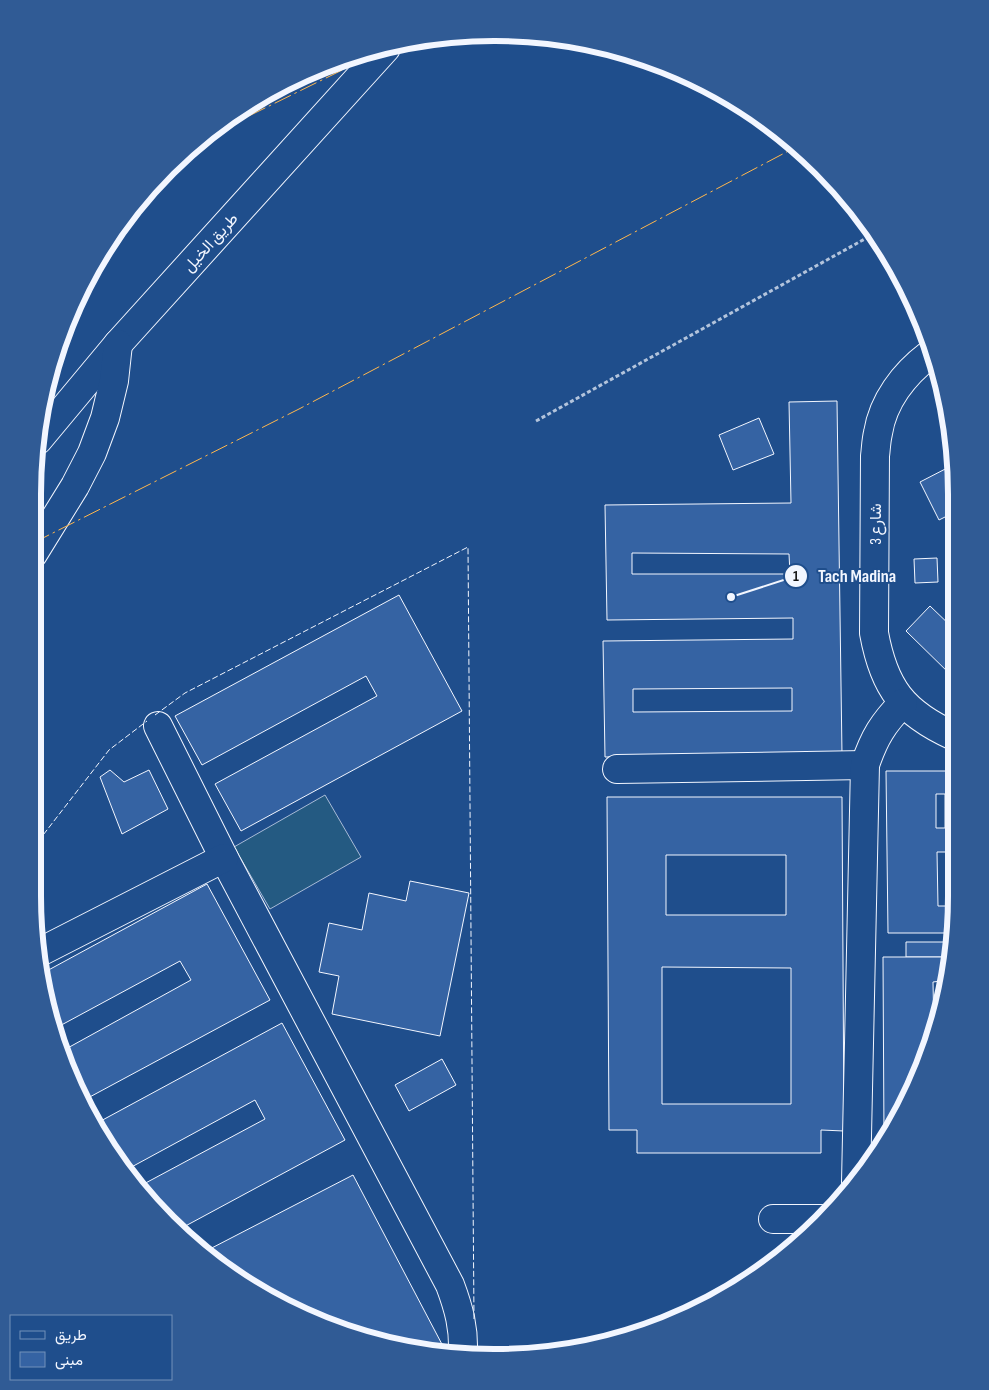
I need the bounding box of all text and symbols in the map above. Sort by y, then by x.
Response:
street label: طريق الخيل [180,210,243,276]
street label: شارع 3 [867,503,887,545]
callout: Tach Madina [783,559,906,592]
text: Tach Madina [818,566,896,587]
text: 1 [793,567,799,586]
legend [10,1315,172,1380]
text: طريق [55,1326,87,1345]
text: مبنى [55,1351,83,1370]

